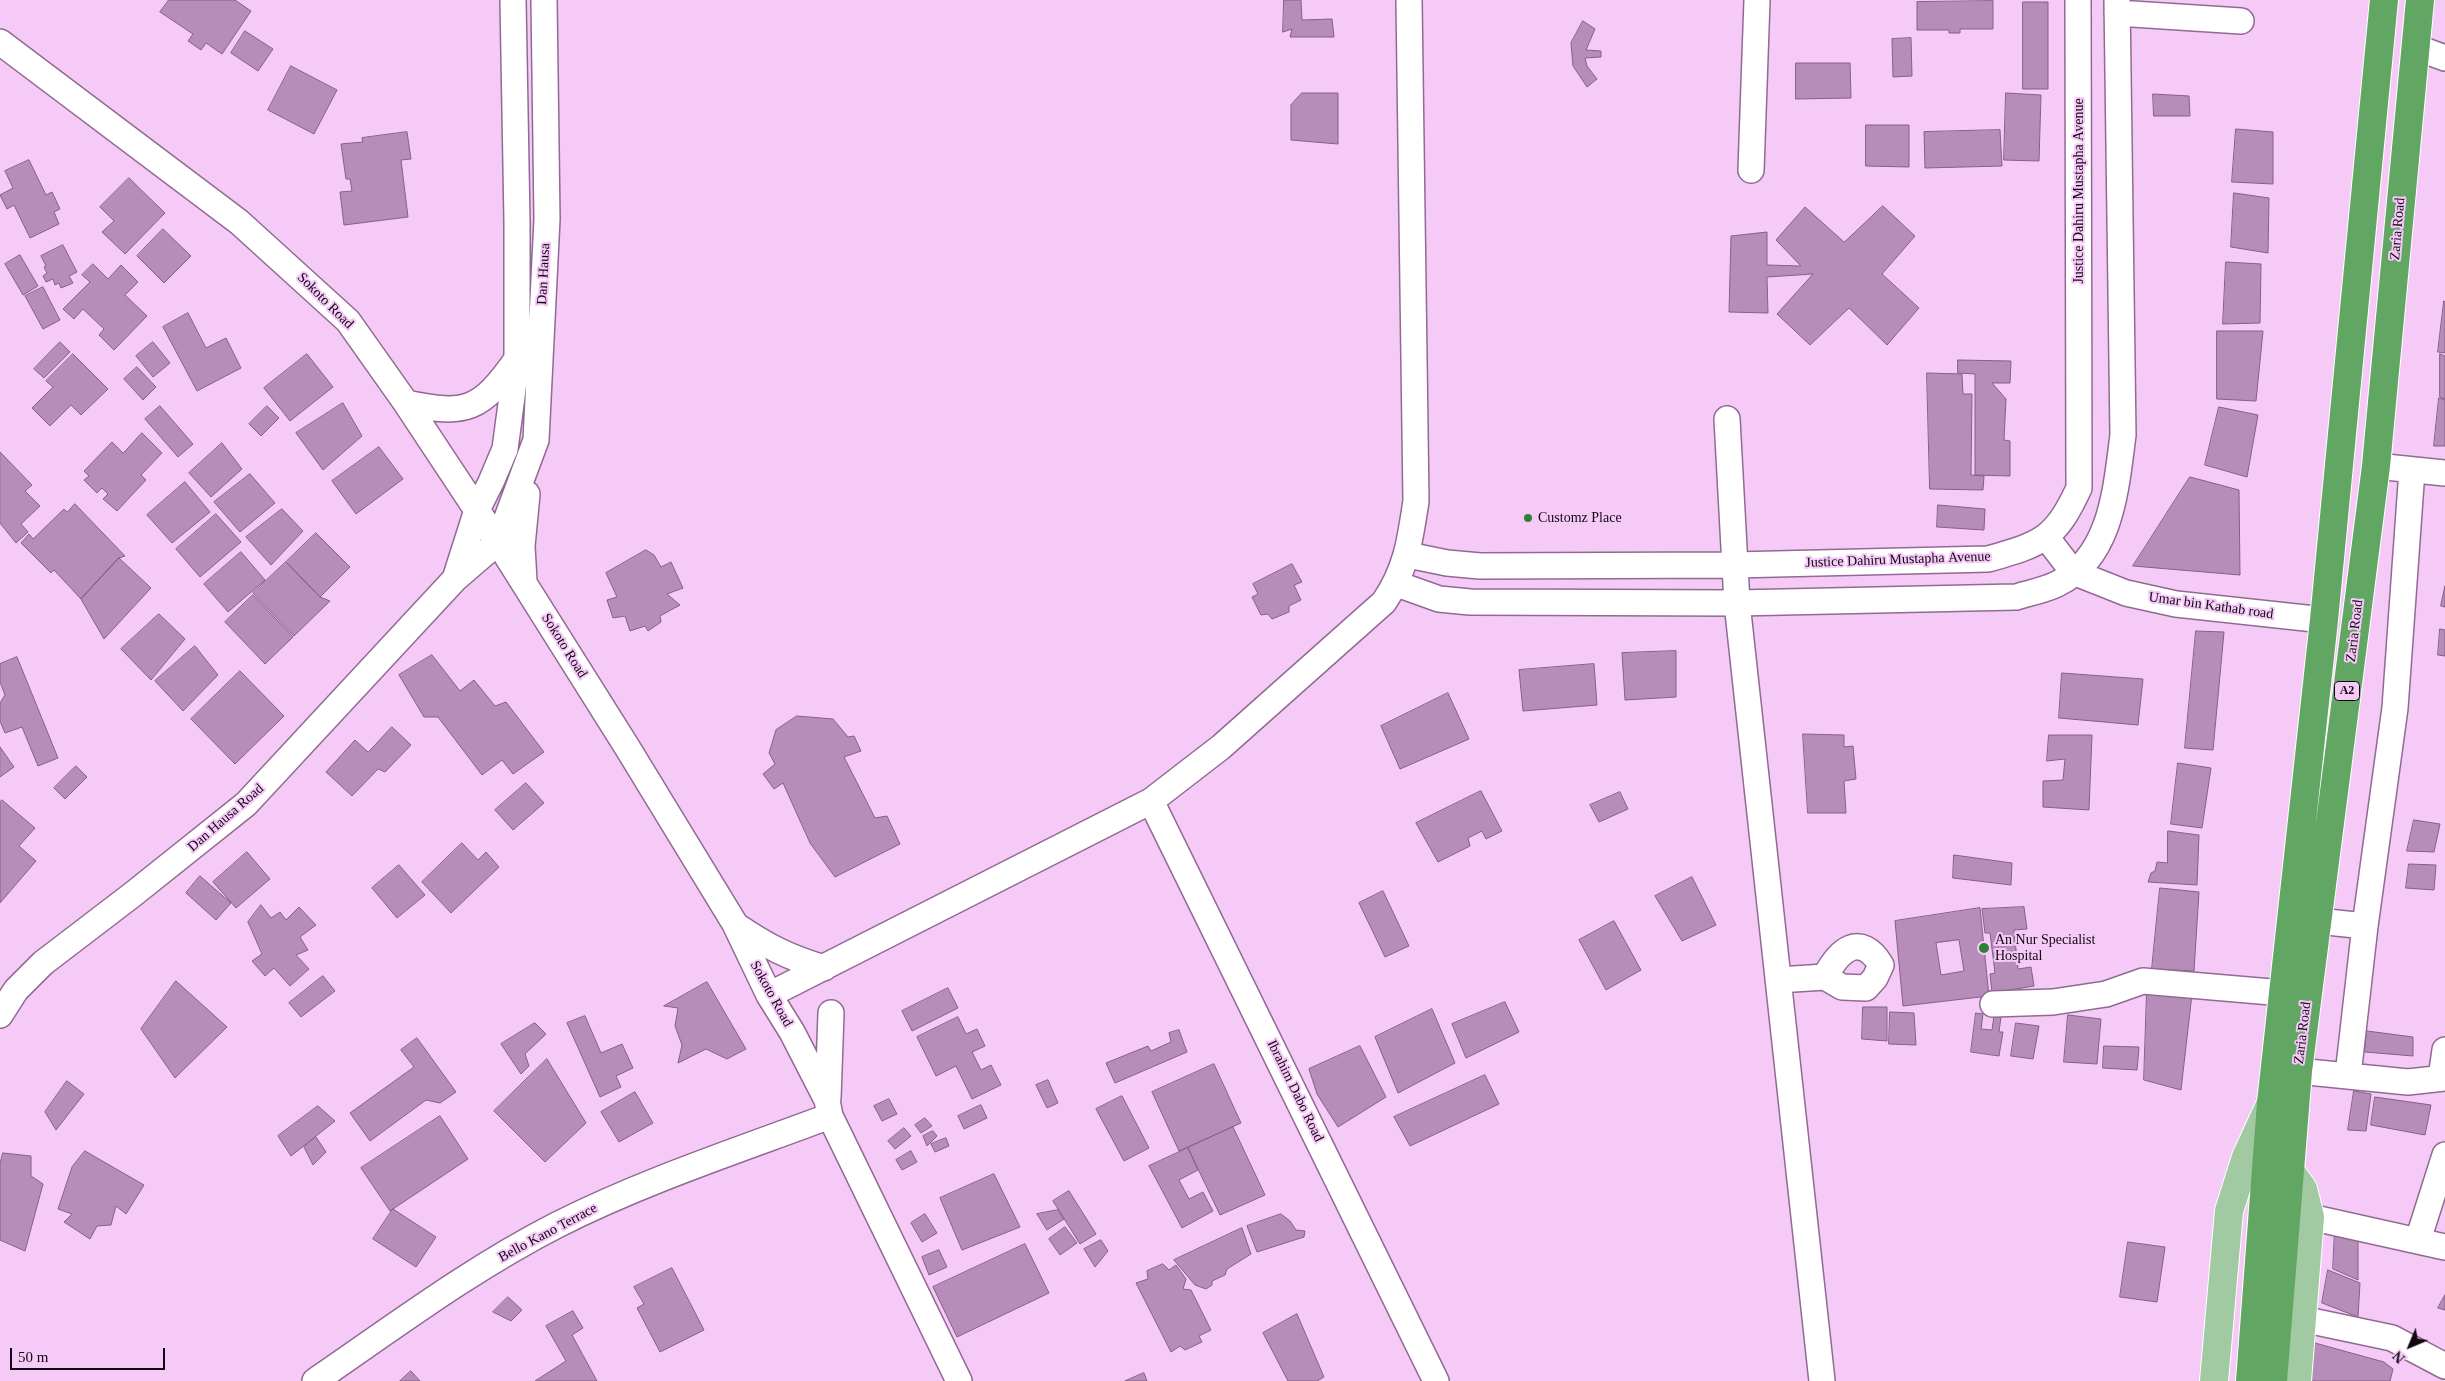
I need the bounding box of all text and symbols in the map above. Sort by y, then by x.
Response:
street label: Justice Dahiru Mustapha Avenue [2071,98,2087,284]
street label: Zaria Road [2387,197,2409,261]
street label: Dan Hausa [534,243,554,305]
street label: Sokoto Road [293,269,357,333]
place label: Customz Place [1538,510,1622,526]
marker: Customz Place [1522,512,1534,524]
street label: Justice Dahiru Mustapha Avenue [1805,548,1991,572]
street label: Umar bin Kathab road [2148,589,2274,623]
street label: Zaria Road [2343,599,2367,663]
street label: Sokoto Road [538,611,590,681]
road number: A2 [2334,681,2360,700]
street label: Dan Hausa Road [185,781,267,855]
place label: An Nur Specialist Hospital [1995,932,2095,964]
marker: An Nur Specialist Hospital [1977,941,1991,955]
street label: Sokoto Road [746,958,796,1030]
street label: Zaria Road [2291,1001,2315,1065]
street label: Ibrahim Dabo Road [1263,1037,1327,1145]
street label: Bello Kano Terrace [496,1200,600,1266]
north arrow [2385,1321,2435,1371]
scale bar [12,1338,168,1370]
text: N [2390,1348,2408,1366]
text: 50 m [18,1349,48,1365]

